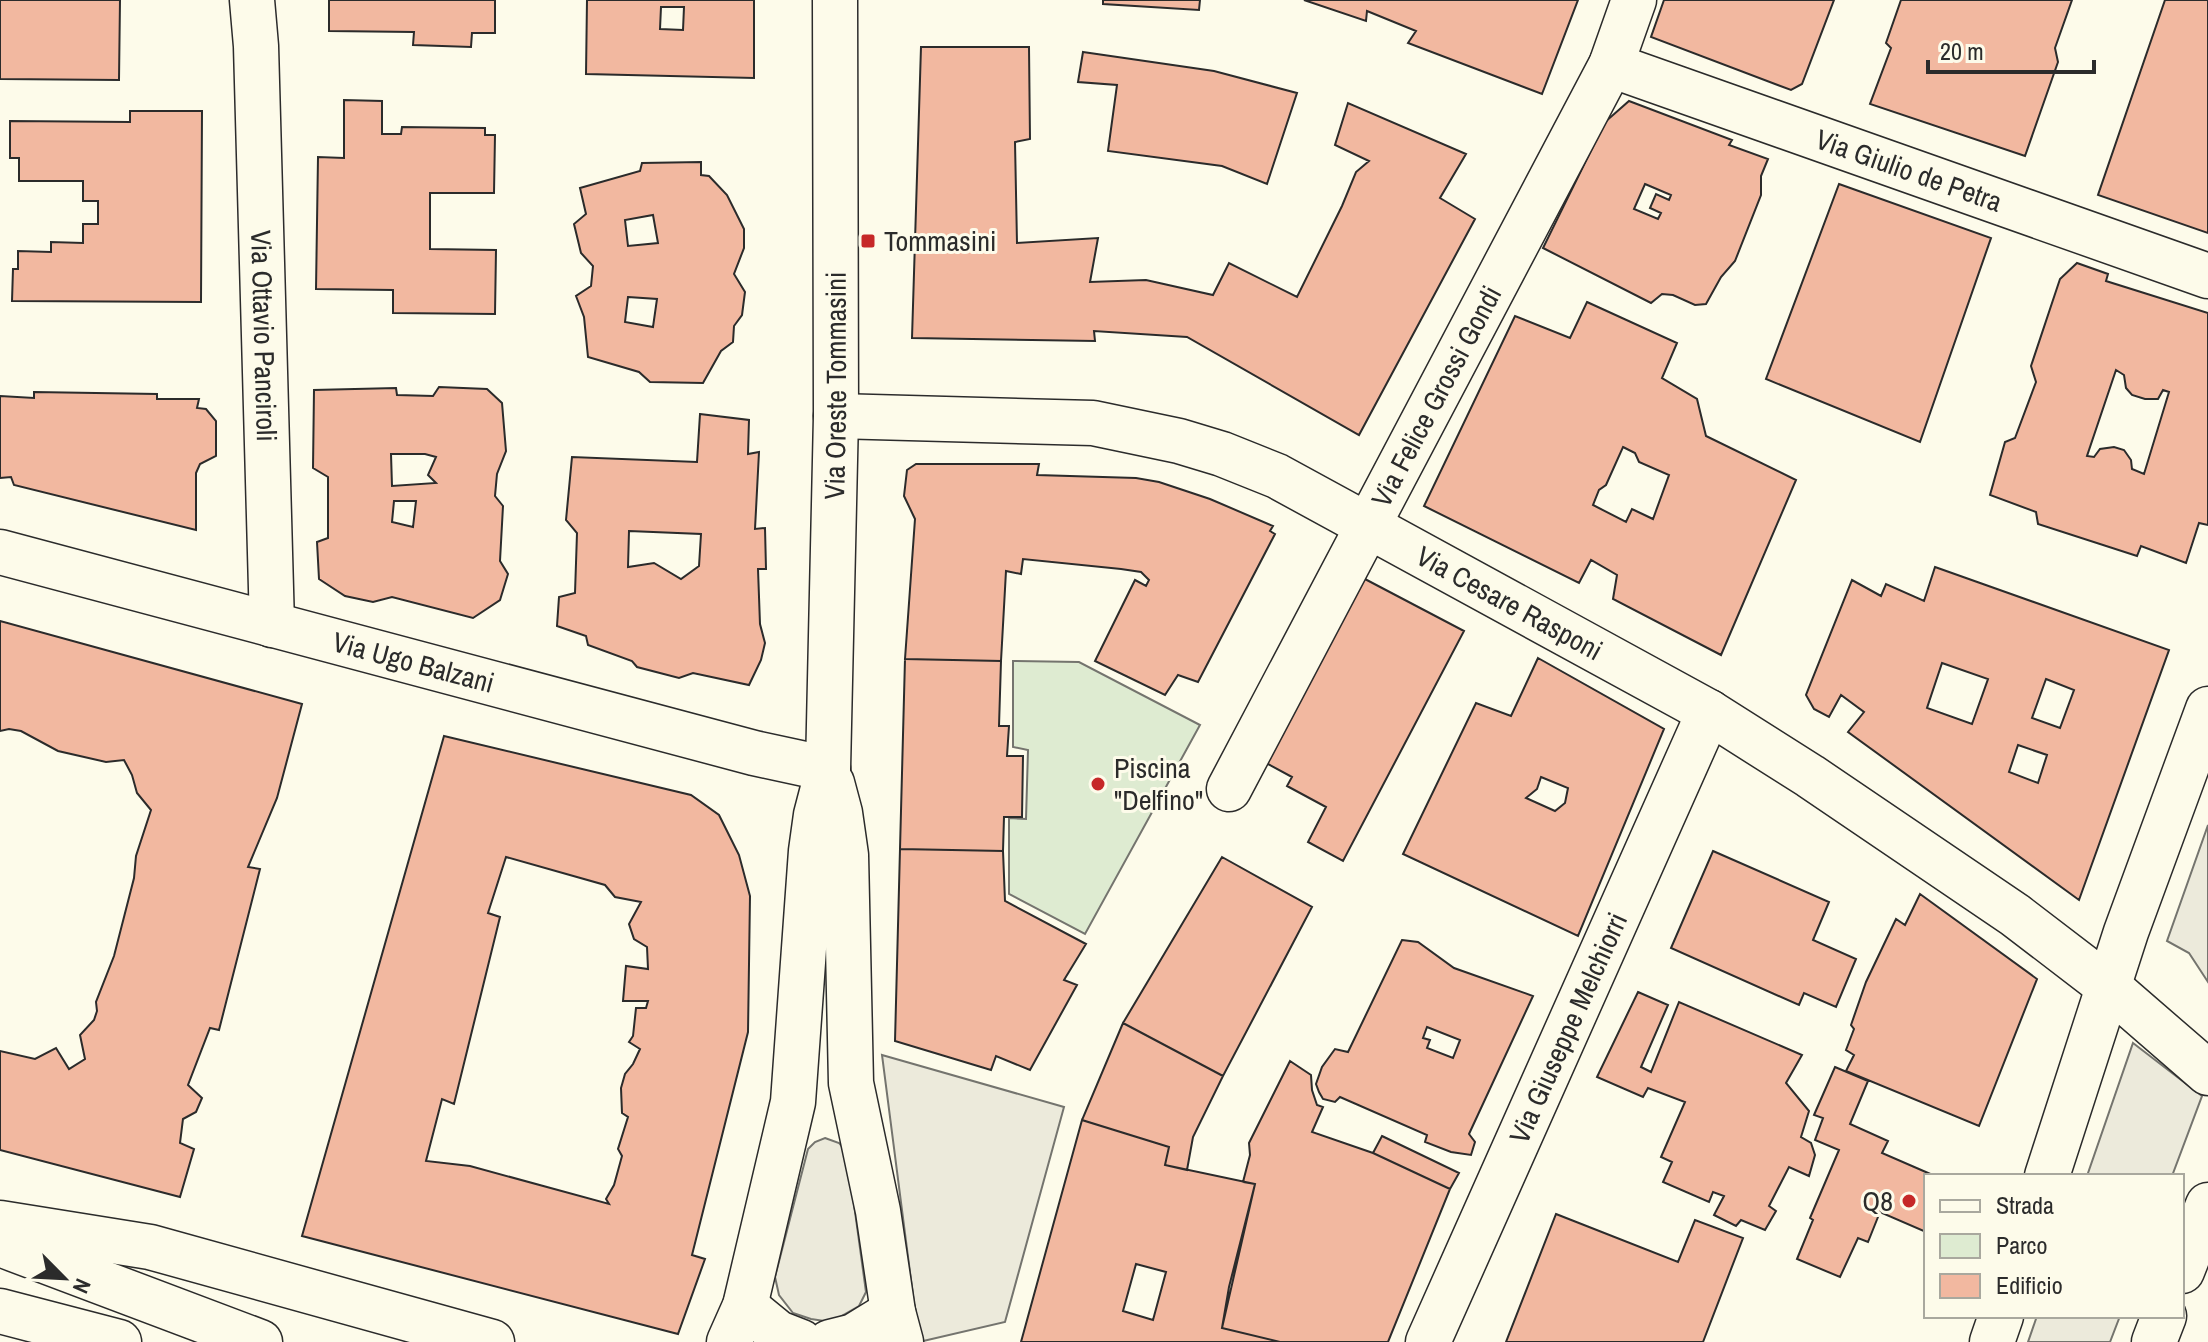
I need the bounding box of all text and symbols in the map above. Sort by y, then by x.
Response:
scale bar [1928,24,2094,74]
text: 20 m [1940,35,1984,67]
street label: Via Giulio de Petra [1811,120,2007,221]
place label: Tommasini [884,222,996,260]
street label: Via Ottavio Panciroli [242,229,286,442]
marker: Tommasini [859,232,877,250]
street label: Via Oreste Tommasini [815,272,855,500]
street label: Via Felice Grossi Gondi [1362,279,1510,514]
street label: Via Cesare Rasponi [1410,537,1609,669]
street label: Via Ugo Balzani [329,623,499,702]
place label: Piscina "Delfino" [1114,749,1203,819]
marker: Piscina "Delfino" [1089,775,1107,793]
street label: Via Giuseppe Melchiorri [1500,907,1636,1149]
legend [1924,1174,2184,1318]
place label: Q8 [1862,1182,1893,1220]
text: Strada [1996,1189,2054,1221]
marker: Q8 [1900,1192,1918,1210]
text: Parco [1996,1229,2047,1261]
north arrow [24,1238,104,1318]
text: Edificio [1996,1269,2063,1301]
text: N [66,1274,99,1298]

